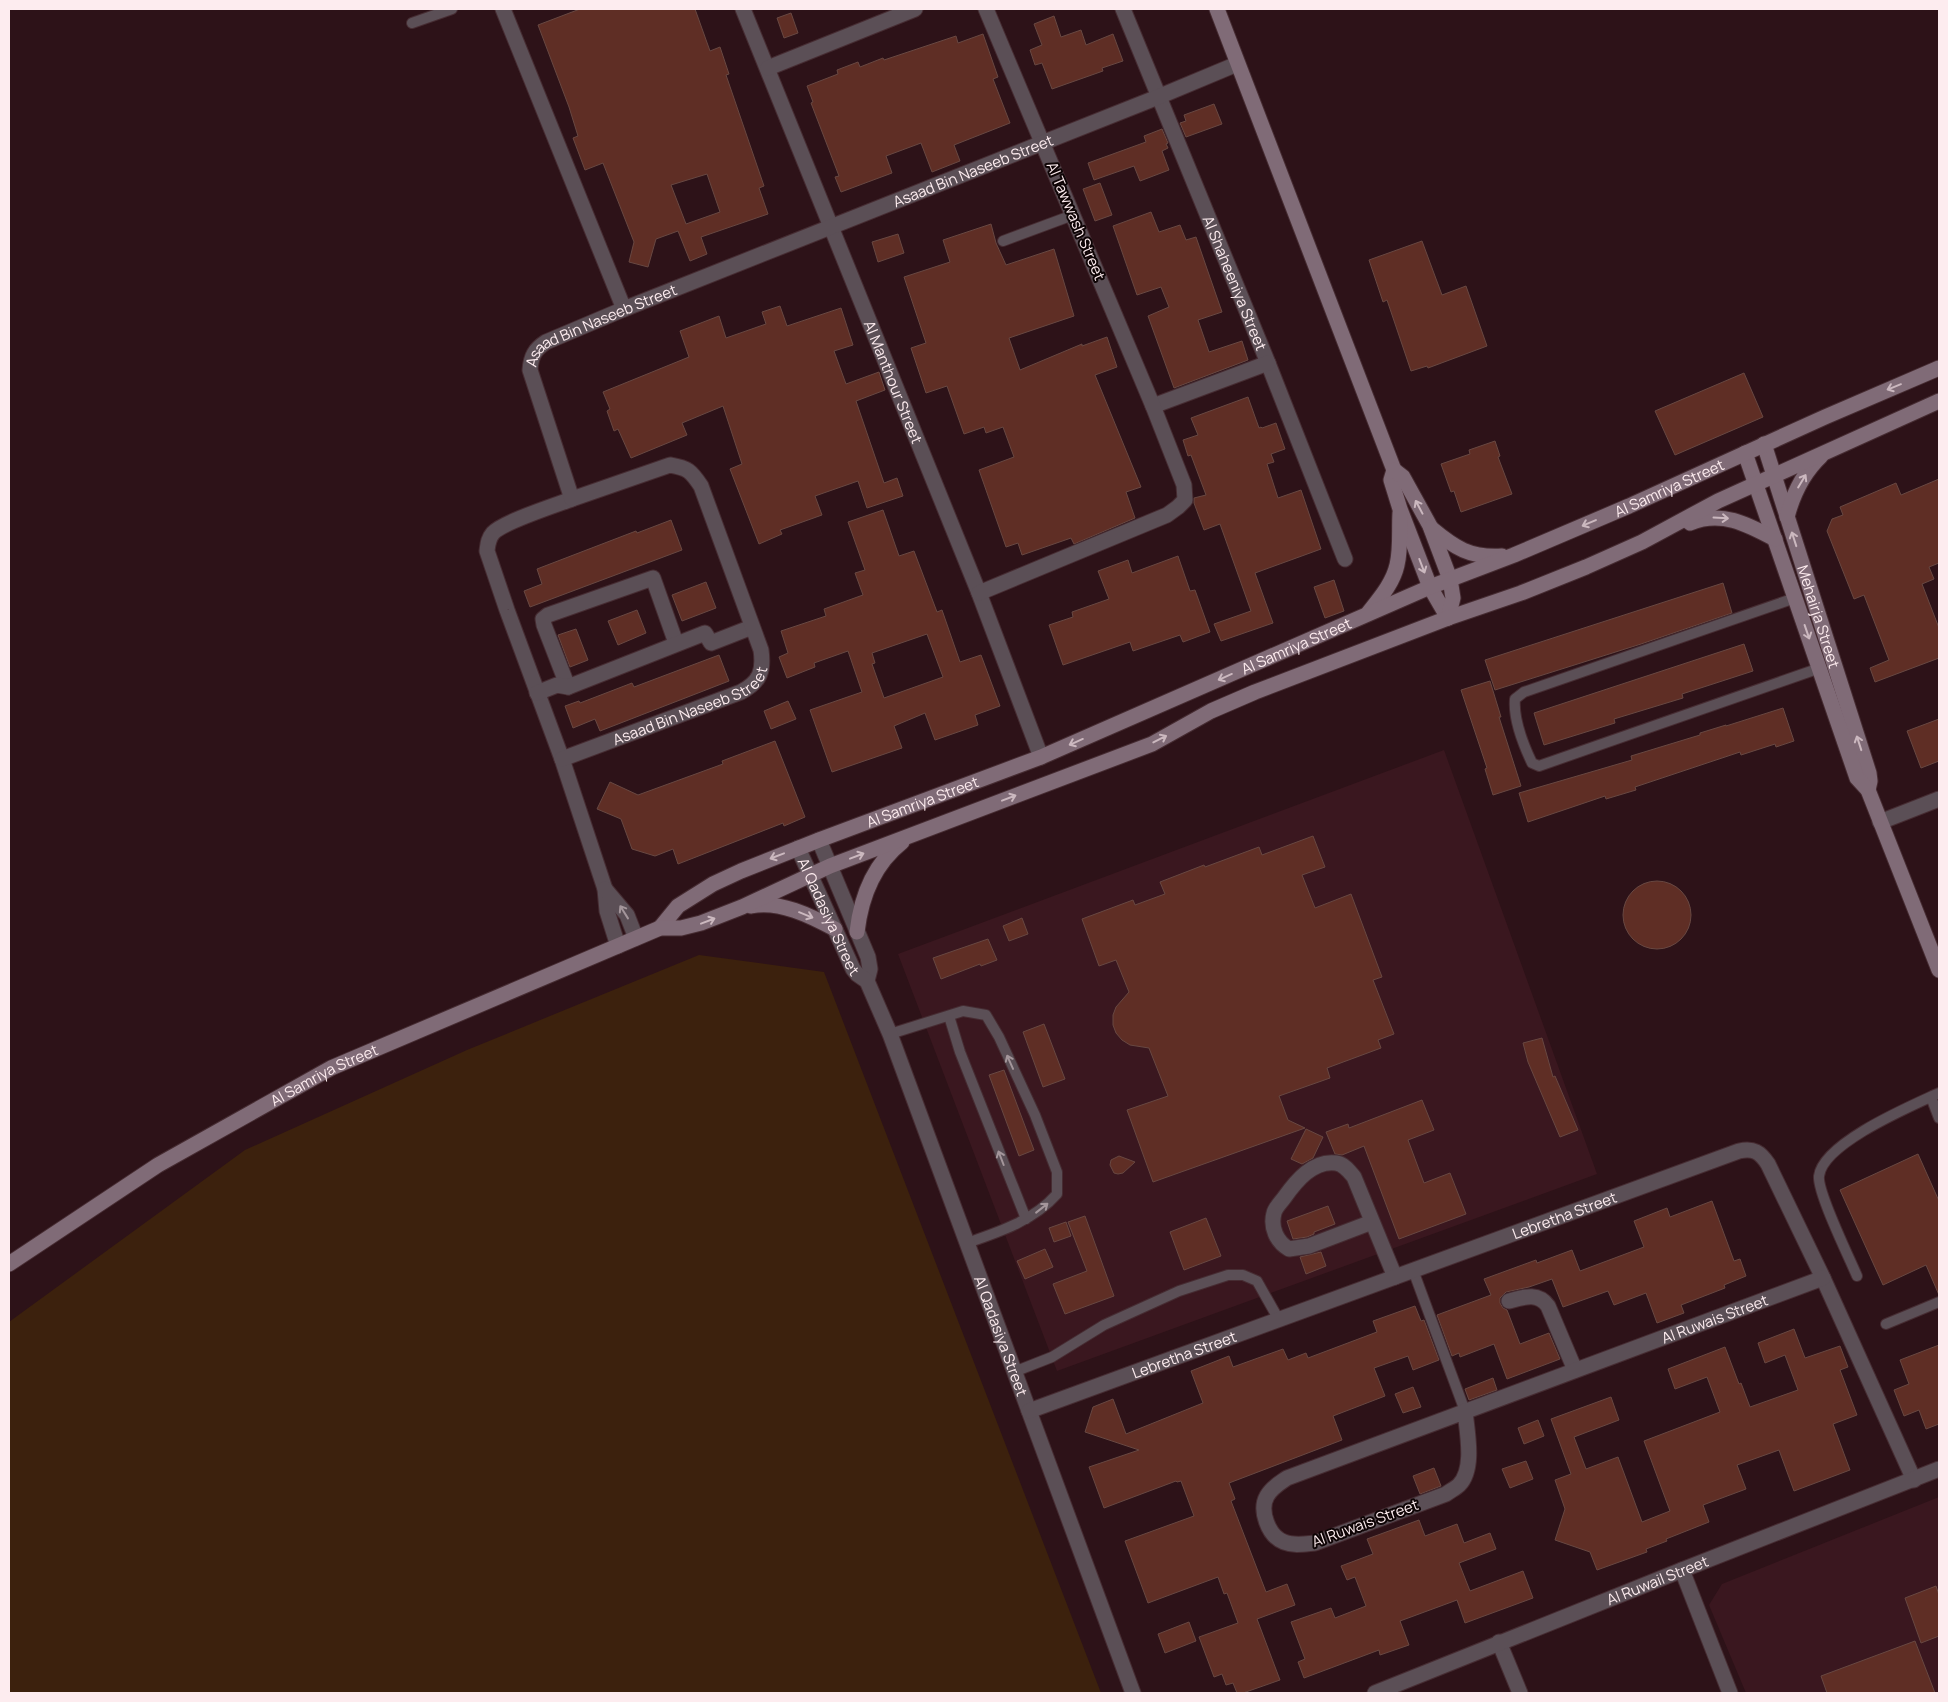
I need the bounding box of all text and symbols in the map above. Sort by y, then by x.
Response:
street label: Asaad Bin Naseeb Street [890,129,1056,212]
street label: Al Tawwash Street [1042,159,1110,283]
street label: Al Shaheeniya Street [1198,212,1272,354]
street label: Asaad Bin Naseeb Street [520,279,680,369]
street label: Al Manthour Street [859,317,928,446]
one-way arrow [1887,383,1902,392]
street label: Al Samriya Street [1611,454,1727,522]
one-way arrow [1797,474,1807,488]
one-way arrow [1414,500,1423,515]
one-way arrow [1713,513,1729,522]
one-way arrow [1582,519,1597,529]
one-way arrow [1789,531,1798,547]
one-way arrow [1418,558,1427,573]
street label: Mehairja Street [1793,562,1845,671]
street label: Al Samriya Street [1238,612,1355,679]
one-way arrow [1803,623,1812,639]
street label: Asaad Bin Naseeb Street [610,664,772,750]
one-way arrow [1218,672,1233,682]
one-way arrow [1152,734,1167,743]
one-way arrow [1854,736,1864,752]
one-way arrow [1069,738,1084,748]
street label: Al Samriya Street [863,771,982,832]
one-way arrow [1001,793,1016,803]
one-way arrow [849,851,864,860]
one-way arrow [770,852,785,861]
street label: Al Qadasiya Street [793,854,865,980]
one-way arrow [619,905,629,919]
one-way arrow [798,911,813,920]
one-way arrow [700,915,715,925]
street label: Al Samriya Street [266,1039,381,1111]
one-way arrow [1005,1055,1015,1070]
one-way arrow [996,1151,1005,1166]
street label: Lebretha Street [1509,1186,1619,1244]
one-way arrow [1035,1203,1048,1214]
street label: Al Qadasiya Street [969,1273,1033,1399]
street label: Al Ruwais Street [1658,1289,1771,1348]
street label: Lebretha Street [1129,1326,1239,1383]
street label: Al Ruwais Street [1309,1494,1421,1552]
street label: Al Ruwail Street [1603,1550,1711,1610]

